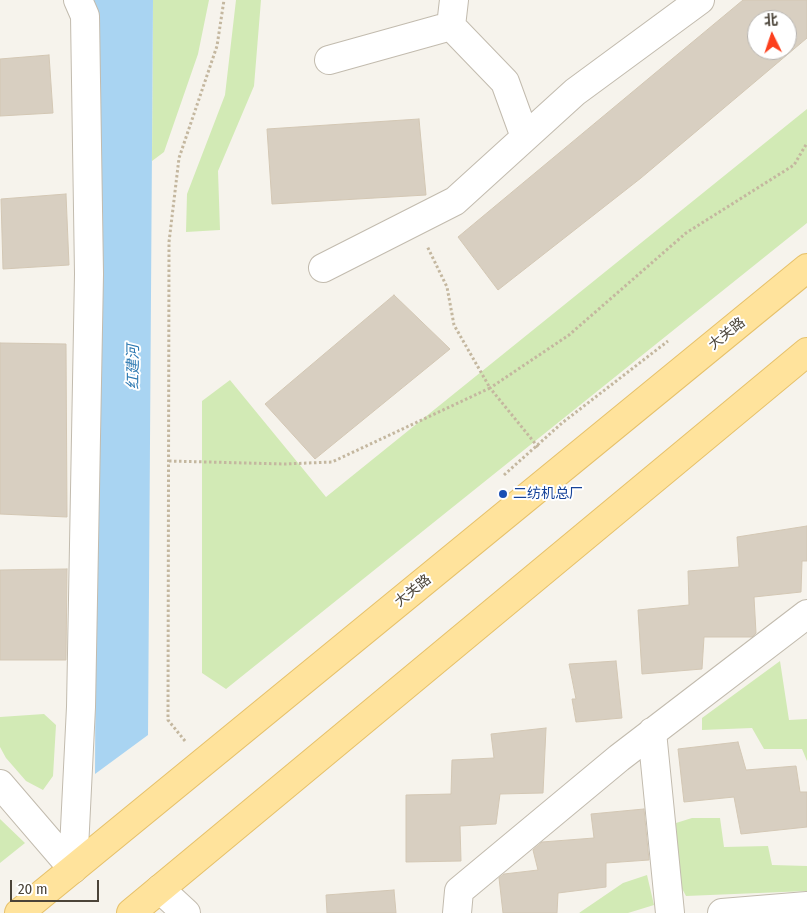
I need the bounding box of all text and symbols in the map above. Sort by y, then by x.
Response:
north arrow [747,10,797,60]
text: 北 [763,12,779,30]
street label: 大关路 [705,314,749,354]
water label: 红建河 [125,345,143,389]
place label: 二纺机总厂 [513,486,583,502]
marker: 二纺机总厂 [497,488,509,500]
street label: 大关路 [391,571,435,611]
scale bar [12,870,101,902]
text: 20 m [18,880,48,898]

